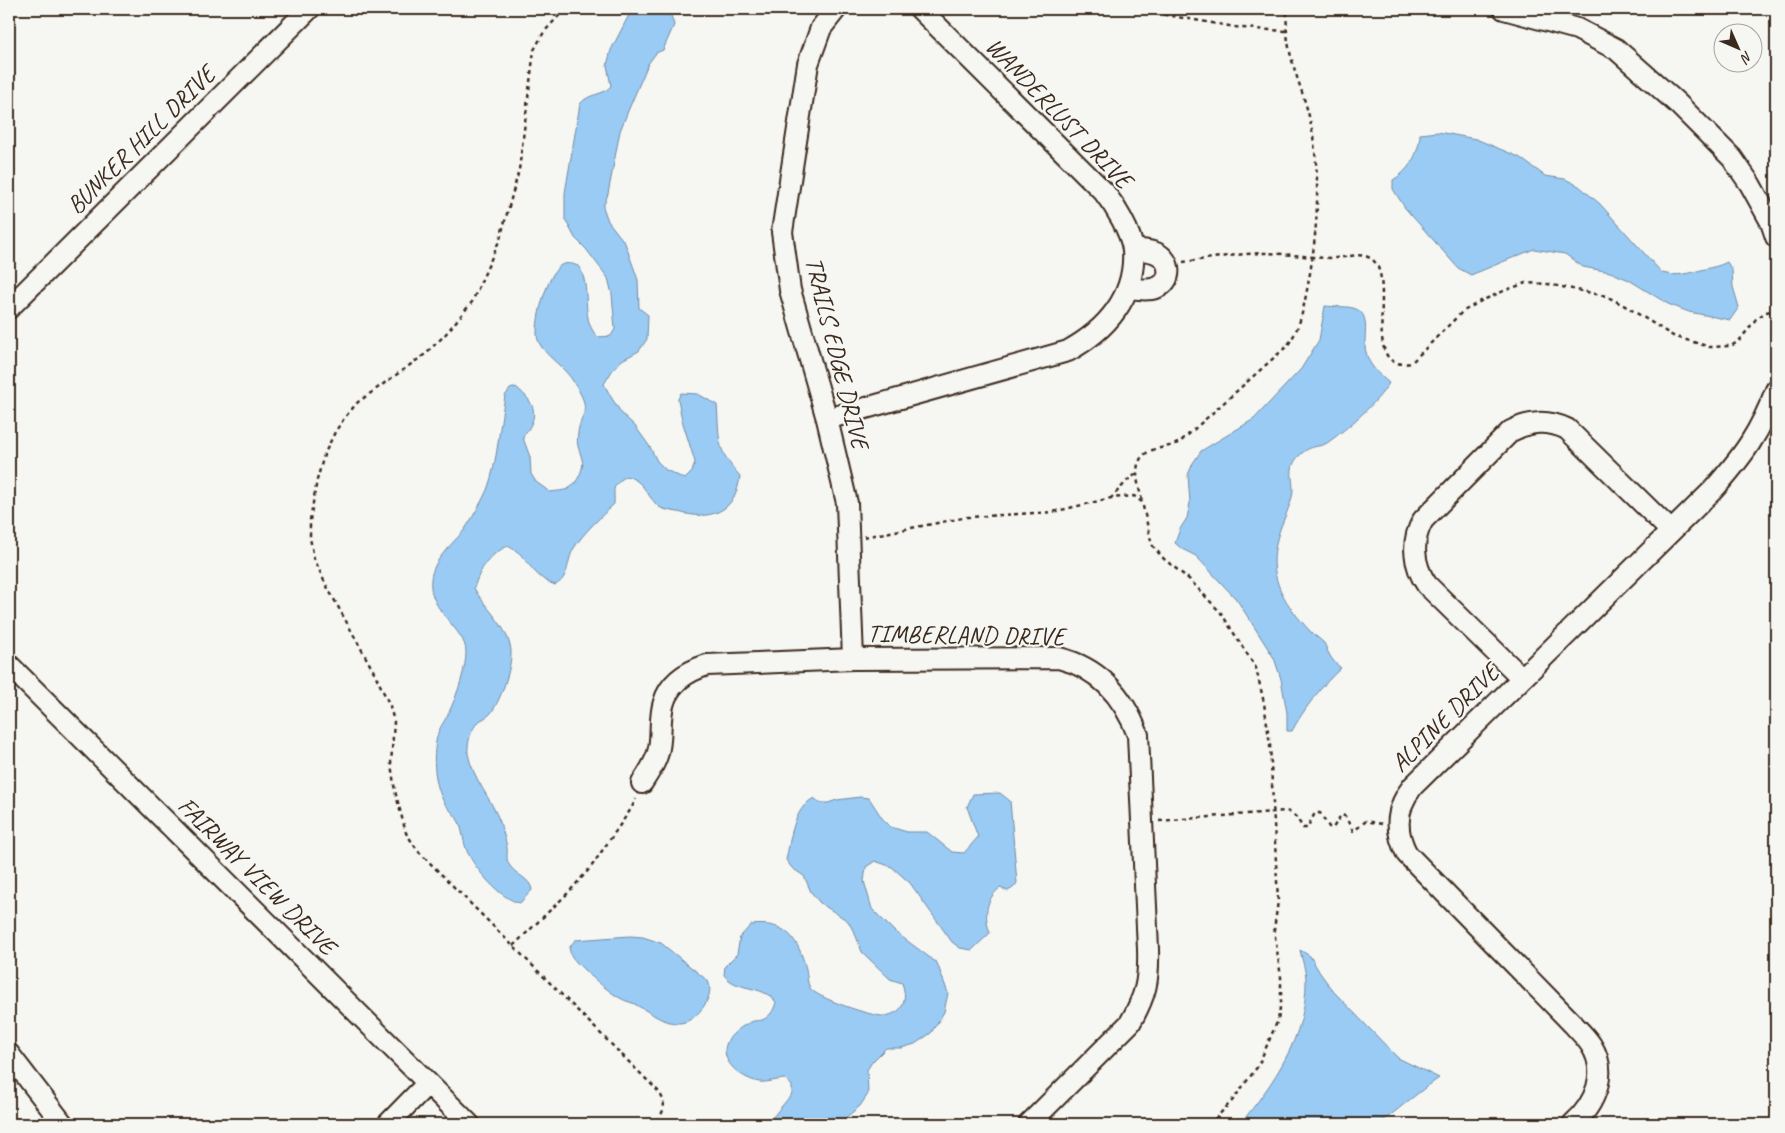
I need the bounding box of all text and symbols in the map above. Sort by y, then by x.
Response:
north arrow [1712,22,1762,72]
street label: WANDERLUST DRIVE [979,31,1142,198]
text: N [1736,48,1756,68]
street label: BUNKER HILL DRIVE [60,57,224,221]
street label: TRAILS EDGE DRIVE [798,254,877,455]
street label: TIMBERLAND DRIVE [867,617,1068,653]
street label: ALPINE DRIVE [1384,655,1508,779]
street label: FAIRWAY VIEW DRIVE [171,790,345,964]

